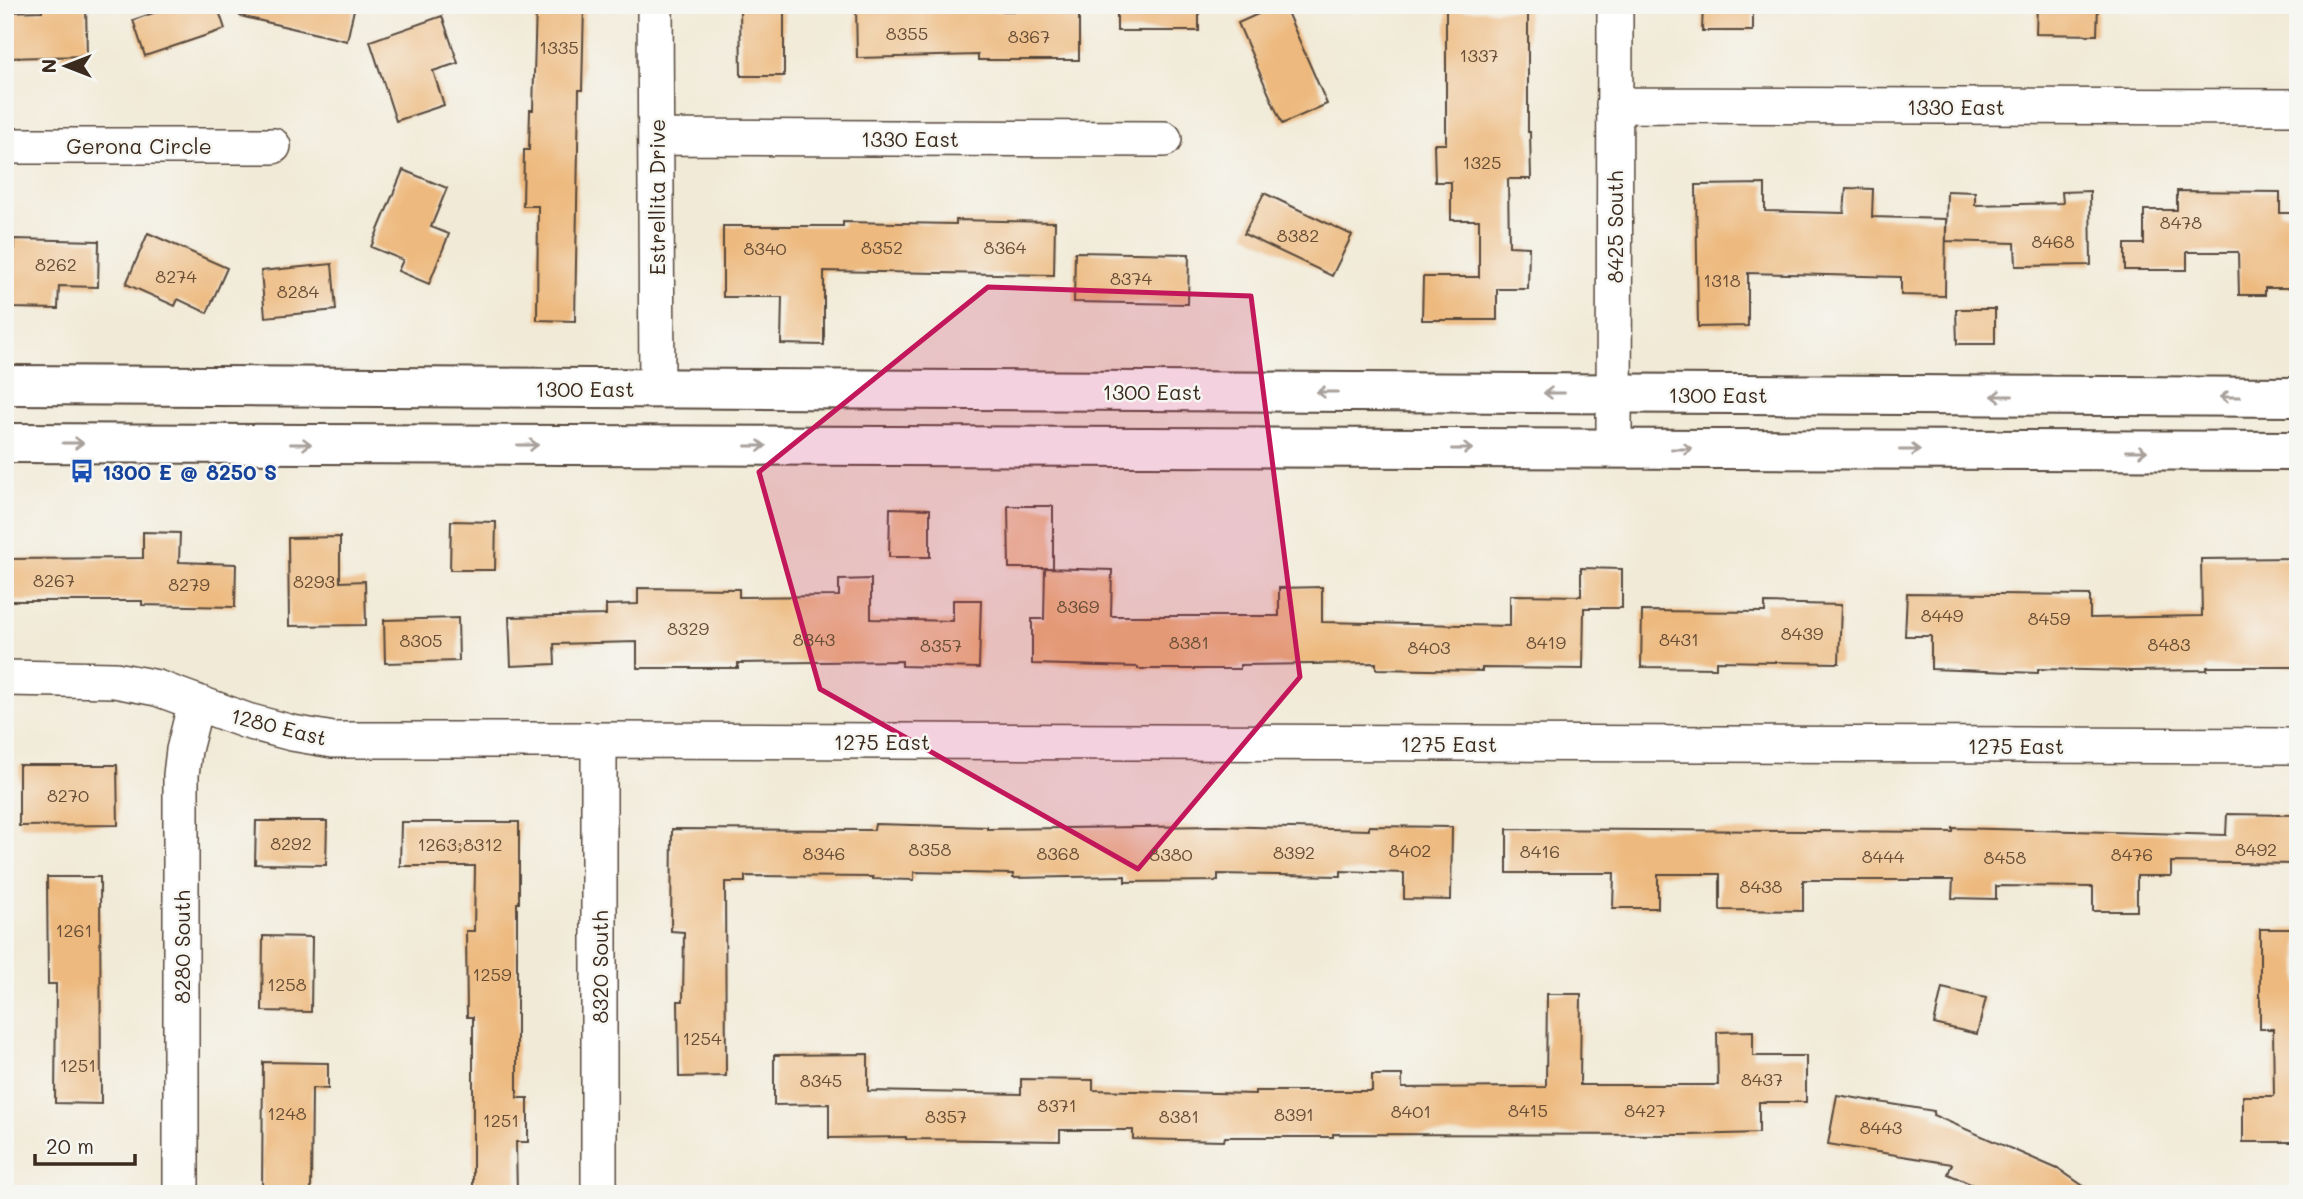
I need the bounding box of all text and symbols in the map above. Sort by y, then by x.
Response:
house number: 8355 [886,21,928,45]
house number: 8367 [1008,24,1050,48]
north arrow [32,32,102,102]
house number: 1335 [539,35,579,59]
house number: 1337 [1459,43,1499,67]
text: N [36,59,61,73]
street label: 1330 East [1907,93,2005,120]
street label: Estrellita Drive [643,119,670,275]
street label: 1330 East [861,125,959,152]
street label: Gerona Circle [66,132,212,159]
house number: 1325 [1462,150,1502,174]
street label: 8425 South [1601,171,1628,283]
house number: 8478 [2160,210,2202,234]
house number: 8382 [1277,223,1319,247]
house number: 8468 [2031,229,2075,253]
house number: 8352 [861,235,903,259]
house number: 8364 [984,235,1027,259]
house number: 8340 [743,236,787,260]
house number: 8262 [35,252,77,276]
house number: 8274 [155,264,197,288]
house number: 8374 [1110,266,1152,290]
house number: 1318 [1703,268,1741,292]
house number: 8284 [277,279,320,303]
street label: 1300 East [536,375,634,402]
street label: 1300 East [1103,378,1201,405]
street label: 1300 East [1669,381,1767,408]
one-way arrow [1315,385,1338,399]
one-way arrow [1543,386,1566,400]
one-way arrow [1991,389,2014,403]
one-way arrow [2218,390,2241,404]
one-way arrow [62,437,85,450]
one-way arrow [289,437,312,451]
one-way arrow [517,438,540,452]
one-way arrow [744,439,767,453]
one-way arrow [1450,442,1473,456]
one-way arrow [1670,443,1693,456]
one-way arrow [1898,443,1921,457]
one-way arrow [2125,444,2148,458]
bus stop icon: 1300 E @ 8250 S [68,457,96,485]
place label: 1300 E @ 8250 S [102,458,277,485]
house number: 8267 [33,568,75,592]
house number: 8293 [293,569,335,593]
house number: 8279 [168,572,210,596]
house number: 8369 [1057,594,1100,618]
house number: 8449 [1921,603,1964,627]
house number: 8459 [2028,606,2071,630]
house number: 8329 [667,616,709,640]
house number: 8439 [1781,621,1824,645]
house number: 8343 [793,627,835,651]
house number: 8431 [1659,627,1699,651]
house number: 8305 [399,628,443,652]
house number: 8381 [1169,630,1209,654]
house number: 8419 [1526,630,1566,654]
house number: 8483 [2148,632,2190,656]
house number: 8357 [920,633,962,657]
house number: 8403 [1407,635,1451,659]
street label: 1280 East [228,701,330,751]
street label: 1275 East [834,728,930,755]
street label: 1275 East [1401,730,1497,757]
street label: 1275 East [1968,732,2064,759]
house number: 8270 [47,783,89,807]
house number: 8292 [270,831,312,855]
house number: 1263;8312 [418,832,502,856]
house number: 8358 [909,837,952,861]
house number: 8492 [2235,837,2277,861]
house number: 8402 [1389,838,1431,862]
house number: 8416 [1520,839,1560,863]
house number: 8392 [1273,840,1315,864]
house number: 8346 [803,841,845,865]
house number: 8368 [1036,841,1080,865]
house number: 8380 [1149,842,1193,866]
house number: 8476 [2111,842,2153,866]
house number: 8444 [1862,844,1905,868]
house number: 8458 [1984,845,2027,869]
house number: 8438 [1740,874,1783,898]
street label: 8280 South [168,890,195,1004]
street label: 8320 South [586,910,613,1024]
house number: 1261 [56,918,93,942]
house number: 1259 [472,962,512,986]
house number: 1258 [267,972,307,996]
house number: 1254 [682,1026,722,1050]
house number: 1251 [60,1053,96,1077]
house number: 8437 [1741,1067,1783,1091]
house number: 8345 [800,1068,842,1092]
house number: 8371 [1037,1093,1077,1117]
house number: 8415 [1508,1098,1548,1122]
house number: 8427 [1624,1098,1666,1122]
house number: 8401 [1391,1099,1431,1123]
house number: 1248 [267,1101,307,1125]
house number: 8391 [1274,1102,1314,1126]
house number: 8357 [925,1104,967,1128]
house number: 8381 [1159,1104,1199,1128]
house number: 1251 [483,1108,519,1132]
house number: 8443 [1860,1115,1902,1139]
scale bar [35,1122,135,1166]
text: 20 m [46,1132,94,1159]

